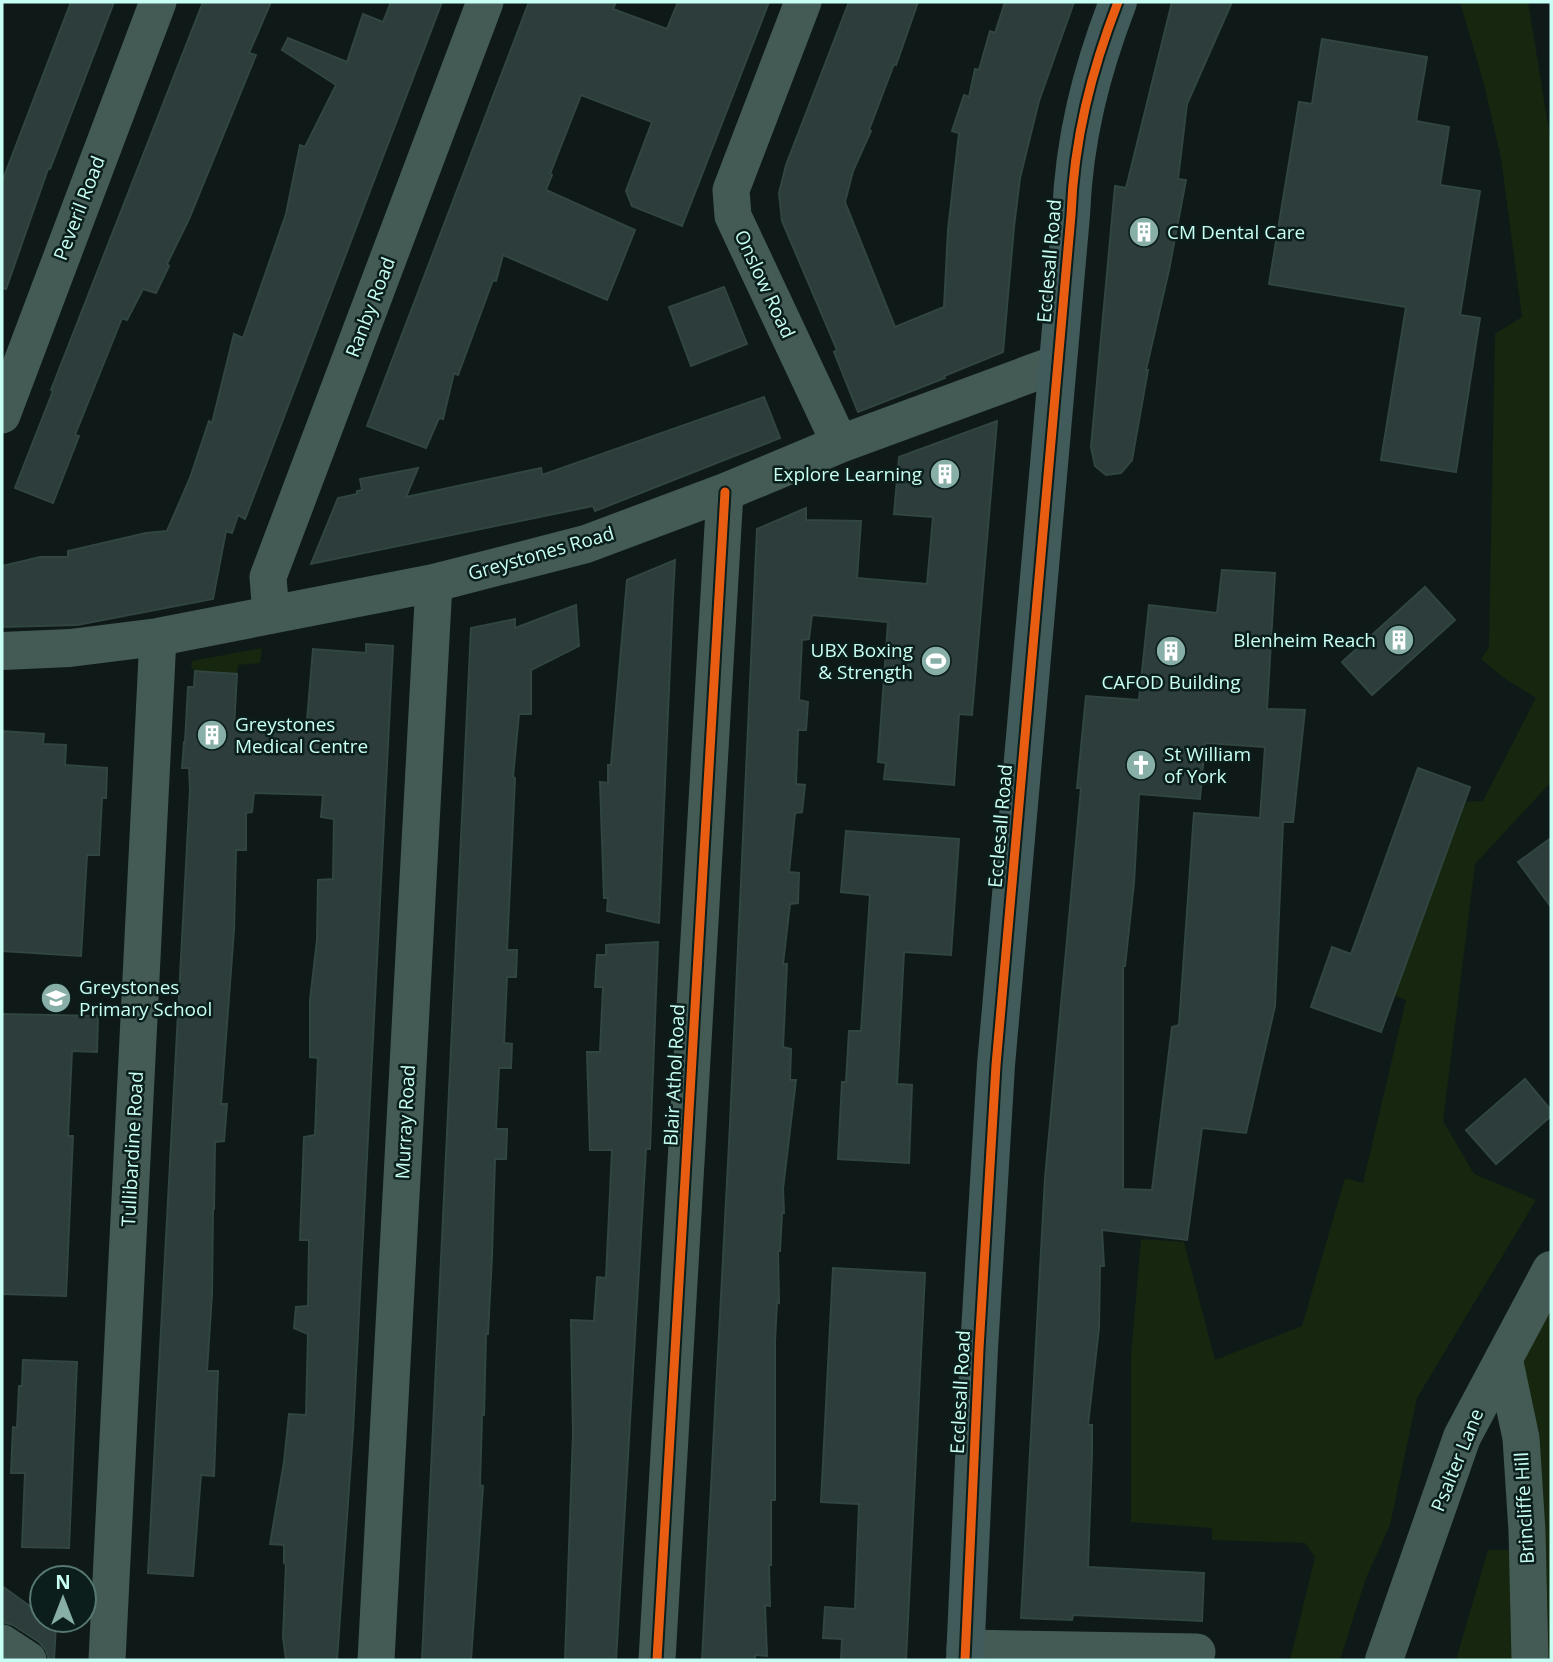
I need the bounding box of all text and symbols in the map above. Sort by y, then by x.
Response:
street label: Peveril Road [47,152,111,264]
street label: Ecclesall Road [1031,198,1067,324]
building icon: CM Dental Care [1127,215,1161,249]
place label: CM Dental Care [1167,219,1305,245]
street label: Onslow Road [729,226,801,342]
street label: Ranby Road [339,253,401,361]
building icon: Explore Learning [928,457,962,491]
place label: Explore Learning [773,461,922,487]
street label: Greystones Road [465,520,617,586]
building icon: Blenheim Reach [1382,623,1416,657]
place label: Blenheim Reach [1233,627,1376,653]
building icon: CAFOD Building [1154,634,1188,668]
place label: UBX Boxing & Strength [811,637,913,685]
sports icon: UBX Boxing & Strength [919,644,953,678]
place label: CAFOD Building [1101,669,1241,695]
place label: Greystones Medical Centre [235,711,368,759]
building icon: Greystones Medical Centre [195,718,229,752]
place label: St William of York [1164,741,1251,789]
church icon: St William of York [1124,748,1158,782]
street label: Ecclesall Road [982,763,1018,889]
place label: Greystones Primary School [79,974,212,1022]
school or university icon: Greystones Primary School [39,981,73,1015]
street label: Blair Athol Road [657,1003,691,1147]
street label: Murray Road [389,1064,421,1180]
street label: Tullibardine Road [115,1071,149,1227]
street label: Ecclesall Road [944,1330,976,1454]
street label: Psalter Lane [1425,1405,1489,1515]
street label: Brincliffe Hill [1508,1451,1540,1565]
north arrow [28,1564,98,1634]
text: N [55,1569,71,1595]

